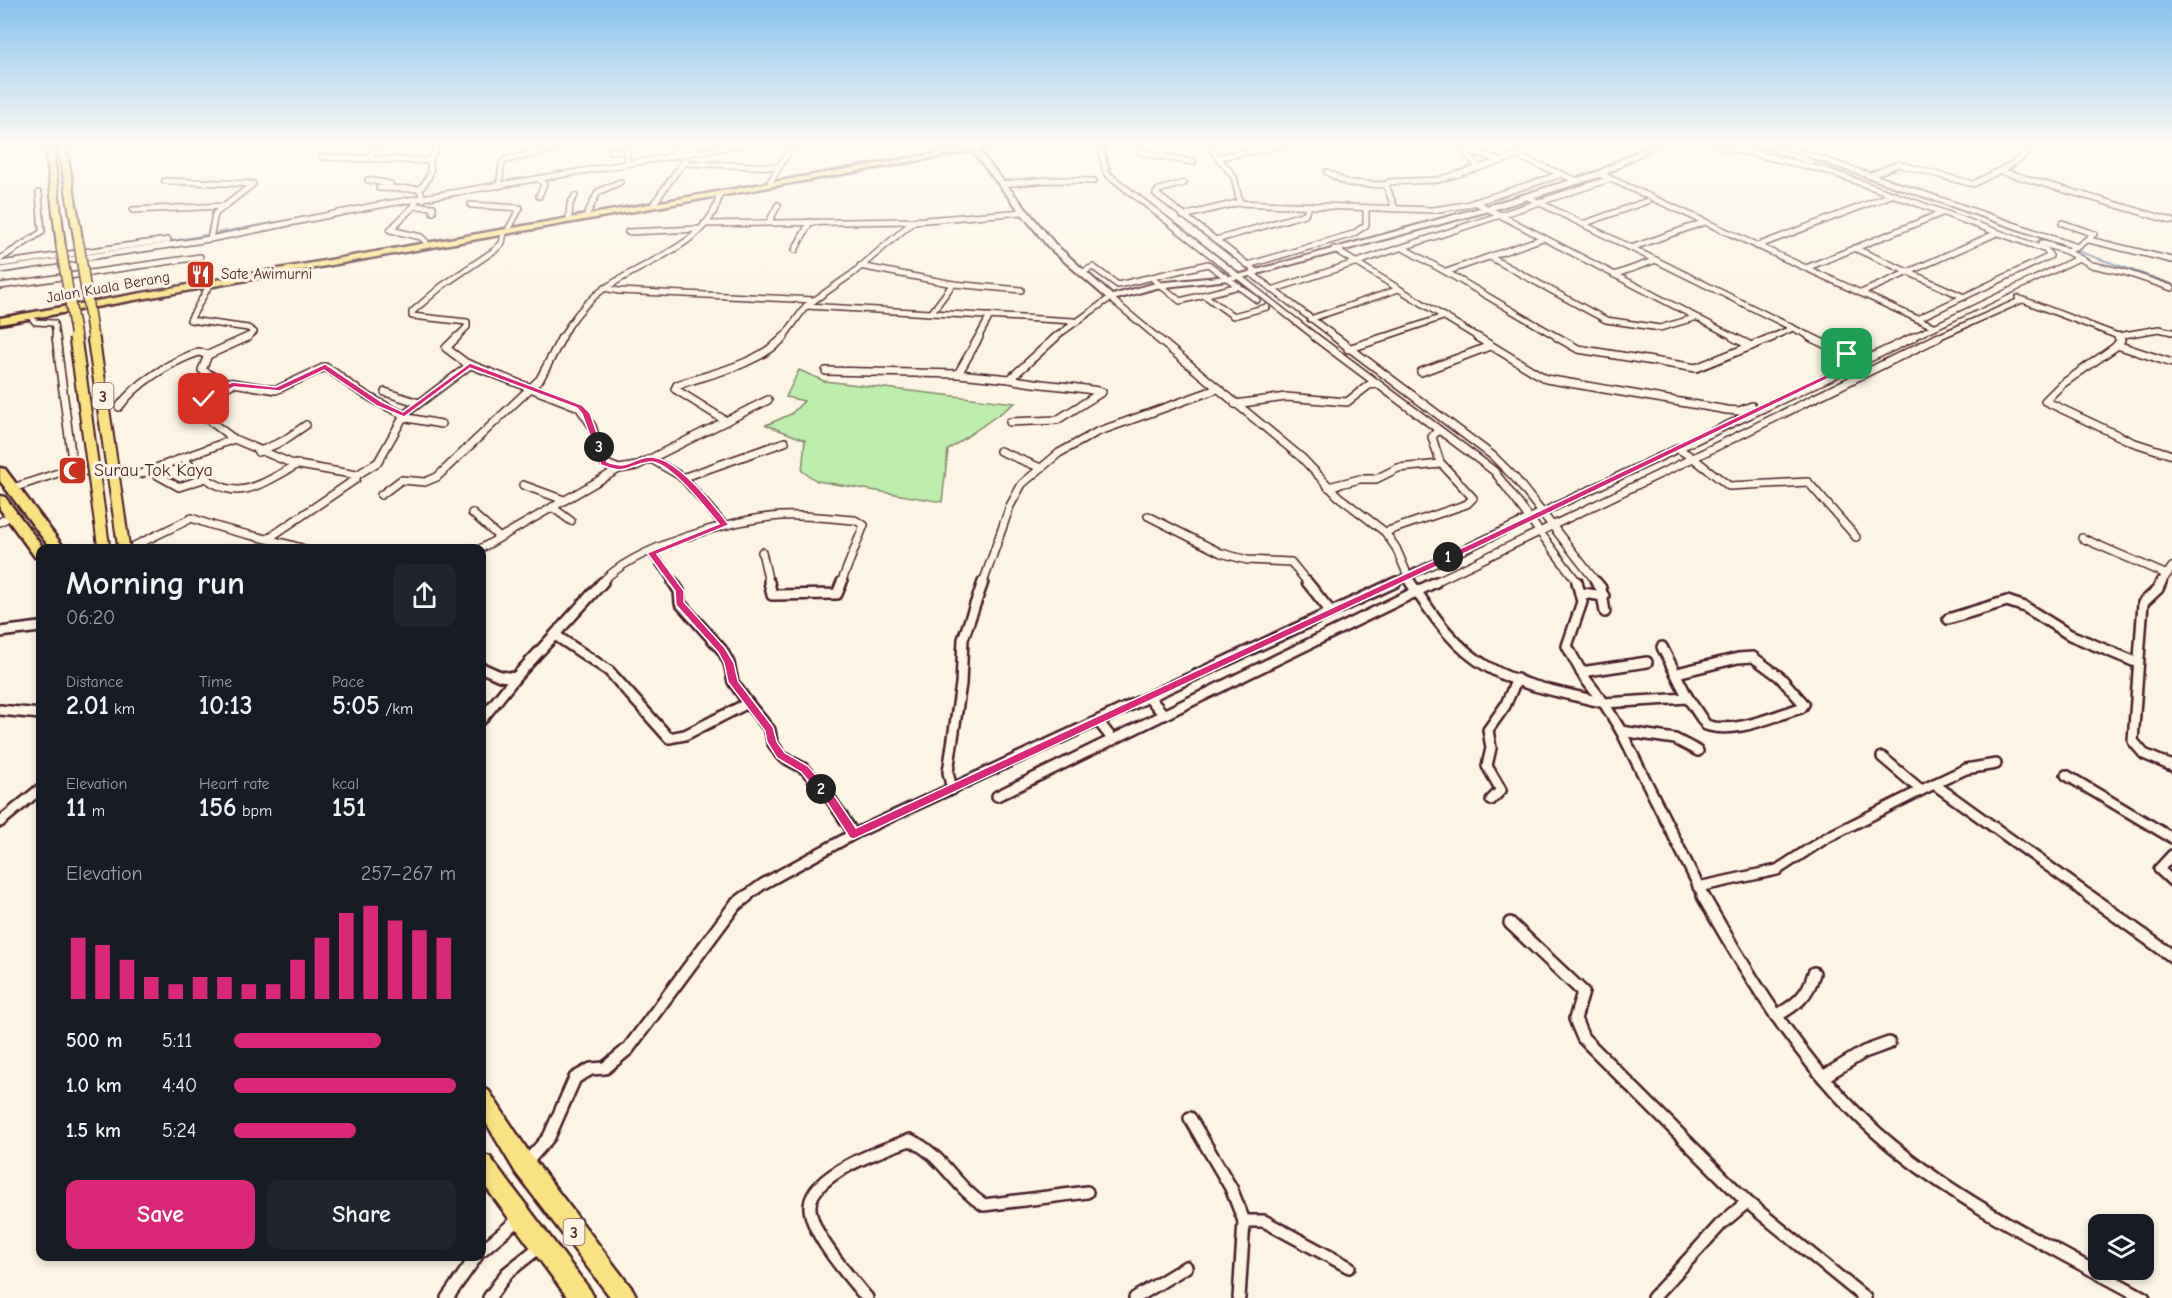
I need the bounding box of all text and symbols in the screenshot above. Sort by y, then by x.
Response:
restaurant icon: Sate Awimurni [184,258,216,290]
place label: Sate Awimurni [221,265,312,283]
street label: Jalan Kuala Berang [45,267,171,307]
pin [1821,328,1872,379]
icon: arrive [1830,337,1863,370]
pin [178,373,229,424]
icon: check [187,382,220,415]
road number: 3 [92,383,114,409]
pin: 3 [584,432,614,462]
text: 3 [595,438,603,456]
mosque icon: Surau Tok Kaya [57,454,89,486]
place label: Surau Tok Kaya [94,460,213,481]
pin: 1 [1433,542,1463,572]
text: 1 [1445,548,1451,566]
text: Morning run [66,564,245,602]
button: share [393,564,456,627]
text: 06:20 [66,606,115,629]
text: Distance [66,673,123,691]
text: Time [199,673,232,691]
text: Pace [332,673,364,691]
text: 2.01 [66,691,109,721]
text: 10:13 [199,691,253,721]
text: 5:05 [332,691,380,721]
text: km [109,700,135,718]
text: /km [380,700,413,718]
pin: 2 [806,774,836,804]
text: Elevation [66,775,127,793]
text: Heart rate [199,775,270,793]
text: kcal [332,775,359,793]
text: 2 [817,780,825,798]
text: 11 [66,793,86,823]
text: 156 [199,793,237,823]
text: 151 [332,793,366,823]
text: m [86,802,105,820]
text: bpm [237,802,272,820]
text: Elevation [66,862,143,885]
text: 257–267 m [361,862,456,885]
text: 500 m [66,1029,123,1052]
text: 5:11 [162,1029,192,1052]
text: 1.0 km [66,1074,122,1097]
text: 4:40 [162,1074,197,1097]
text: 1.5 km [66,1119,121,1142]
text: 5:24 [162,1119,197,1142]
button: Save [66,1180,255,1249]
button: Share [267,1180,456,1249]
map controls [2088,1214,2154,1280]
button: layers [2088,1214,2154,1280]
road number: 3 [564,1219,584,1245]

